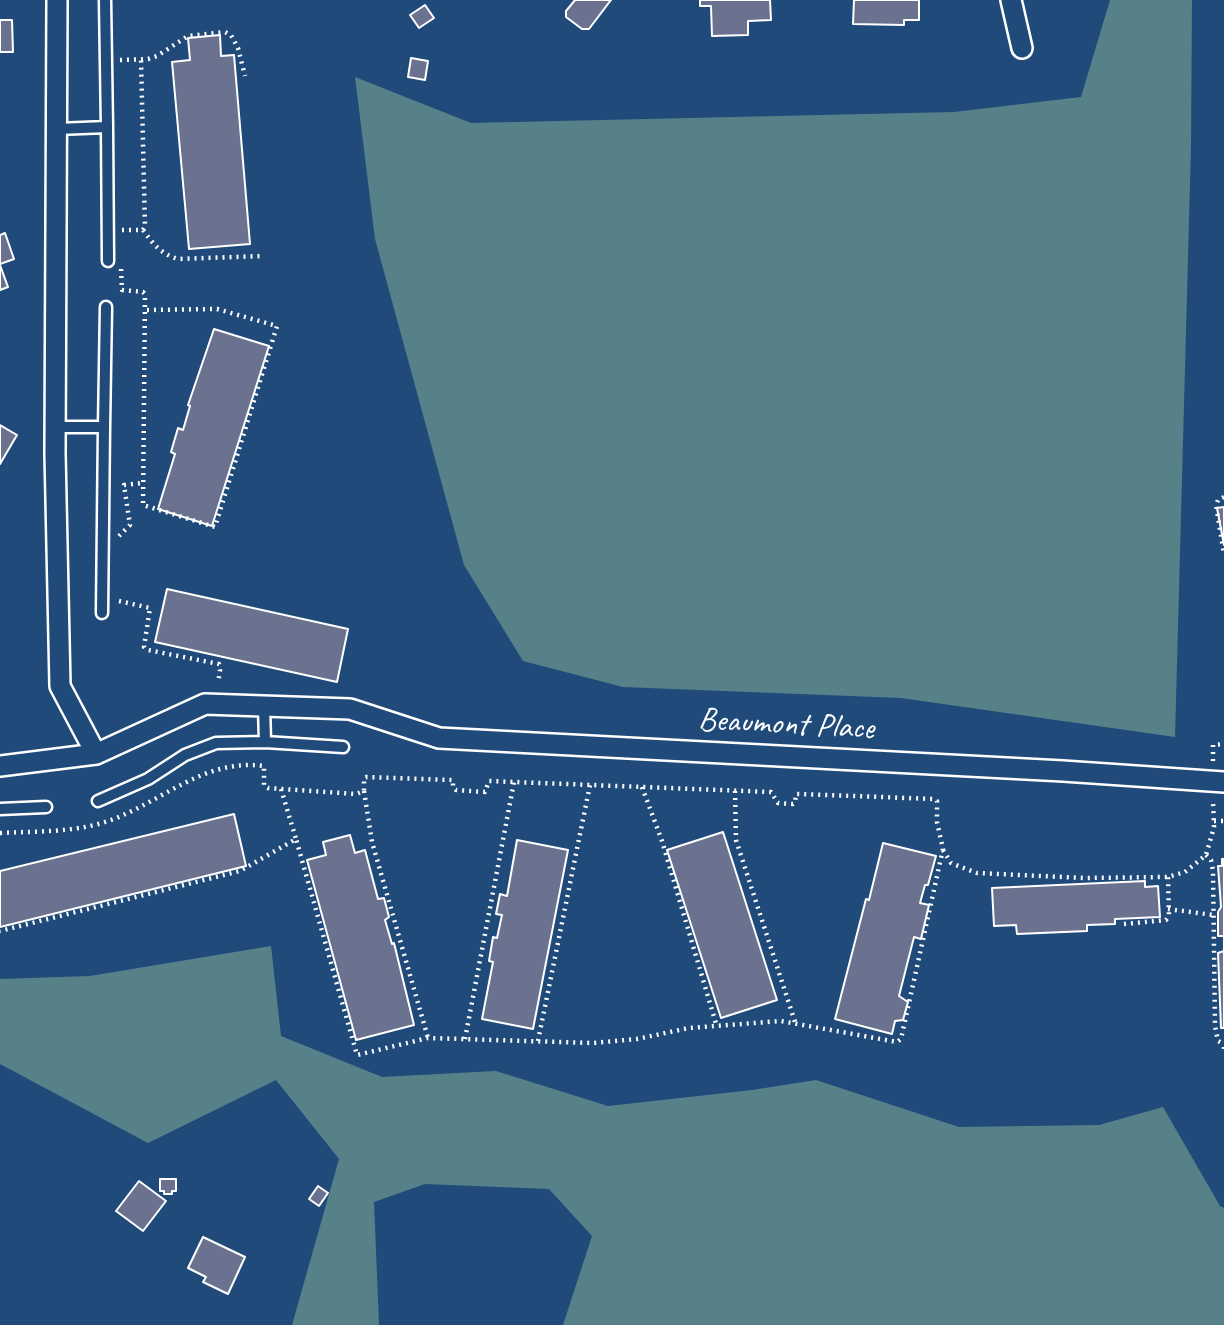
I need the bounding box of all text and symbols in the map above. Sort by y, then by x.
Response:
street label: Beaumont Place [697,701,875,749]

